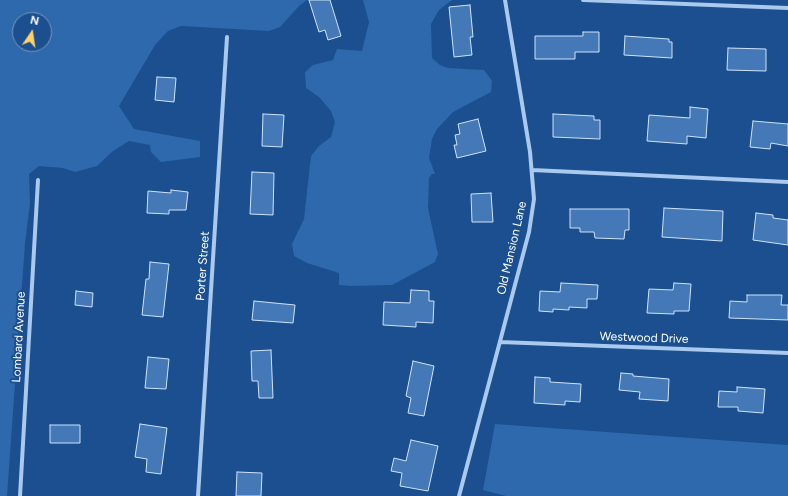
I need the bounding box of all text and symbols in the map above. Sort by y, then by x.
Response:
north arrow [12,12,52,52]
text: N [29,14,40,28]
street label: Old Mansion Lane [494,200,530,296]
street label: Porter Street [193,231,213,301]
street label: Lombard Avenue [9,291,29,383]
street label: Westwood Drive [599,329,689,347]

